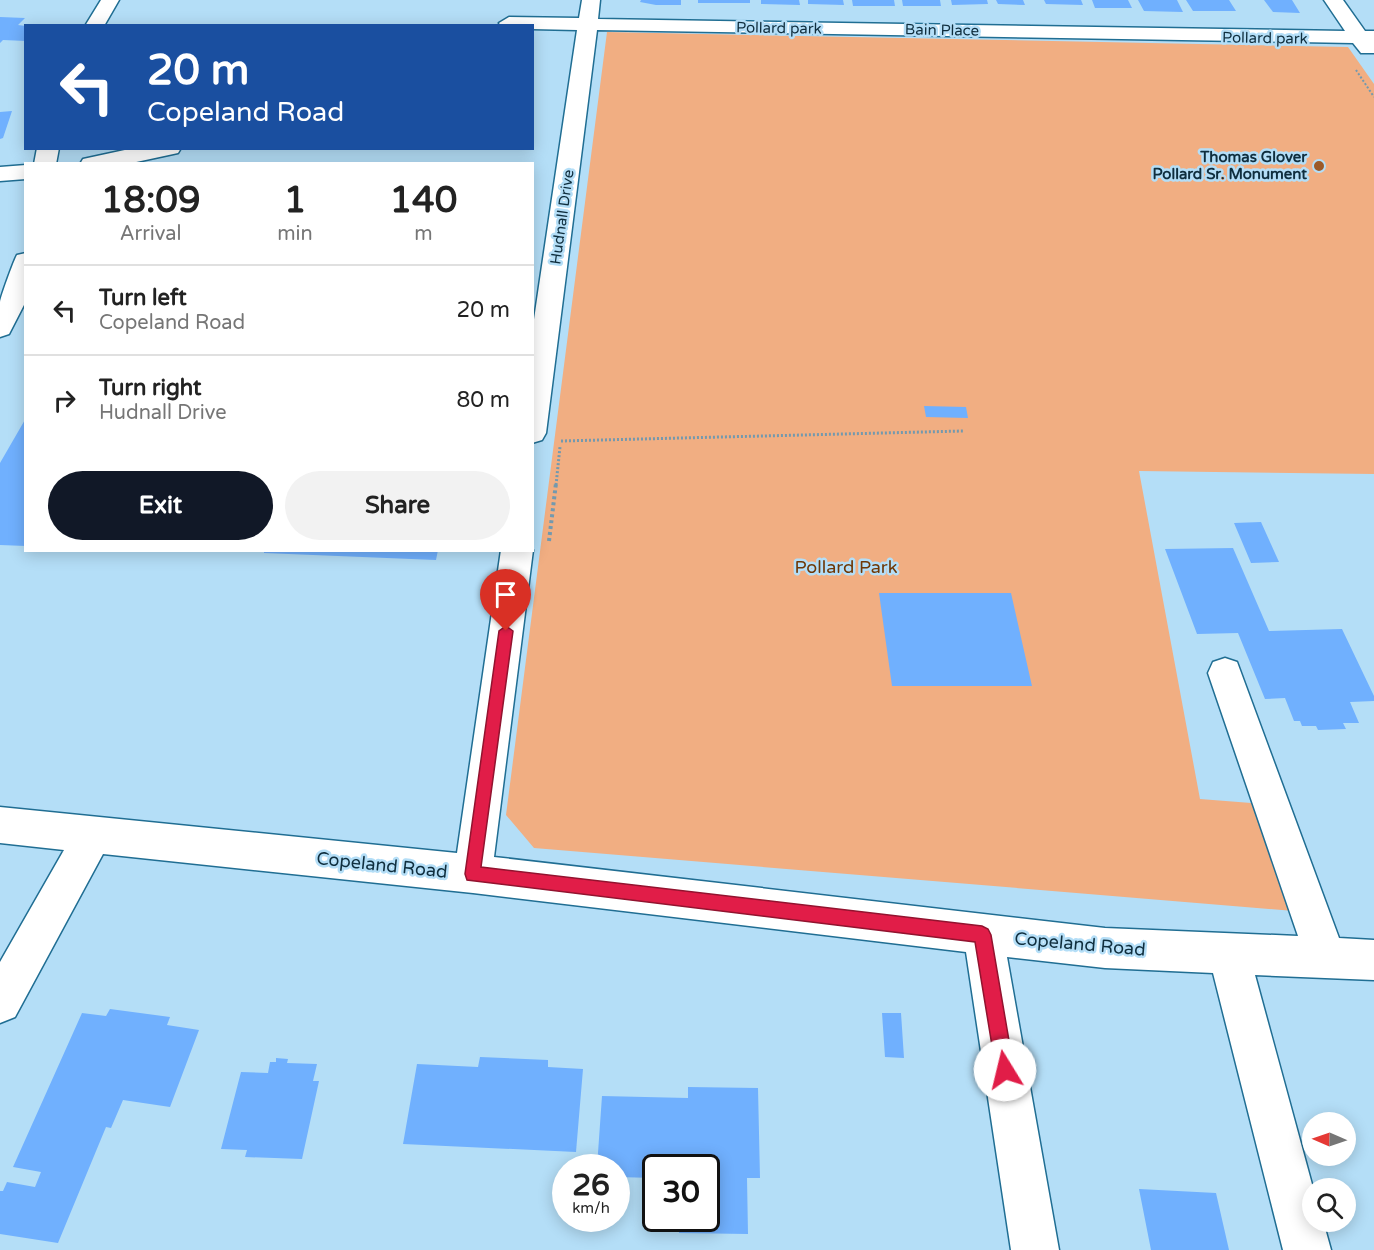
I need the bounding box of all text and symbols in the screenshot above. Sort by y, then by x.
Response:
street label: Pollard park [736,18,822,38]
street label: Bain Place [905,20,979,40]
street label: Pollard park [1222,28,1308,48]
text: 20 m [147,45,249,96]
icon: left [48,48,126,126]
text: Copeland Road [147,96,344,129]
place label: Thomas Glover Pollard Sr. Monument [1152,148,1307,183]
marker: Thomas Glover Pollard Sr. Monument [1312,159,1326,173]
street label: Hudnall Drive [546,168,578,266]
text: 18:09 [101,179,201,222]
text: 1 [284,179,306,222]
text: 140 [389,179,457,222]
text: Arrival [120,222,182,246]
text: min [277,222,313,246]
text: m [414,222,433,246]
text: Turn left [99,285,187,311]
icon: left [48,294,81,327]
text: 20 m [456,297,510,323]
text: Copeland Road [99,311,245,335]
text: Turn right [99,375,201,401]
icon: right [48,384,81,417]
text: 80 m [456,387,510,413]
text: Hudnall Drive [99,401,226,425]
button: Exit [48,471,273,540]
button: Share [285,471,510,540]
park label: Pollard Park [795,556,898,578]
pin [480,569,531,631]
icon: arrive [489,578,522,611]
street label: Copeland Road [315,847,449,883]
street label: Copeland Road [1014,927,1146,961]
position arrow [973,1038,1037,1102]
north arrow [1302,1112,1356,1166]
map controls [1302,1112,1356,1232]
speed limit sign: 30 [642,1154,720,1232]
text: 26 [572,1167,610,1204]
button: search [1302,1178,1356,1232]
text: km/h [572,1199,610,1217]

